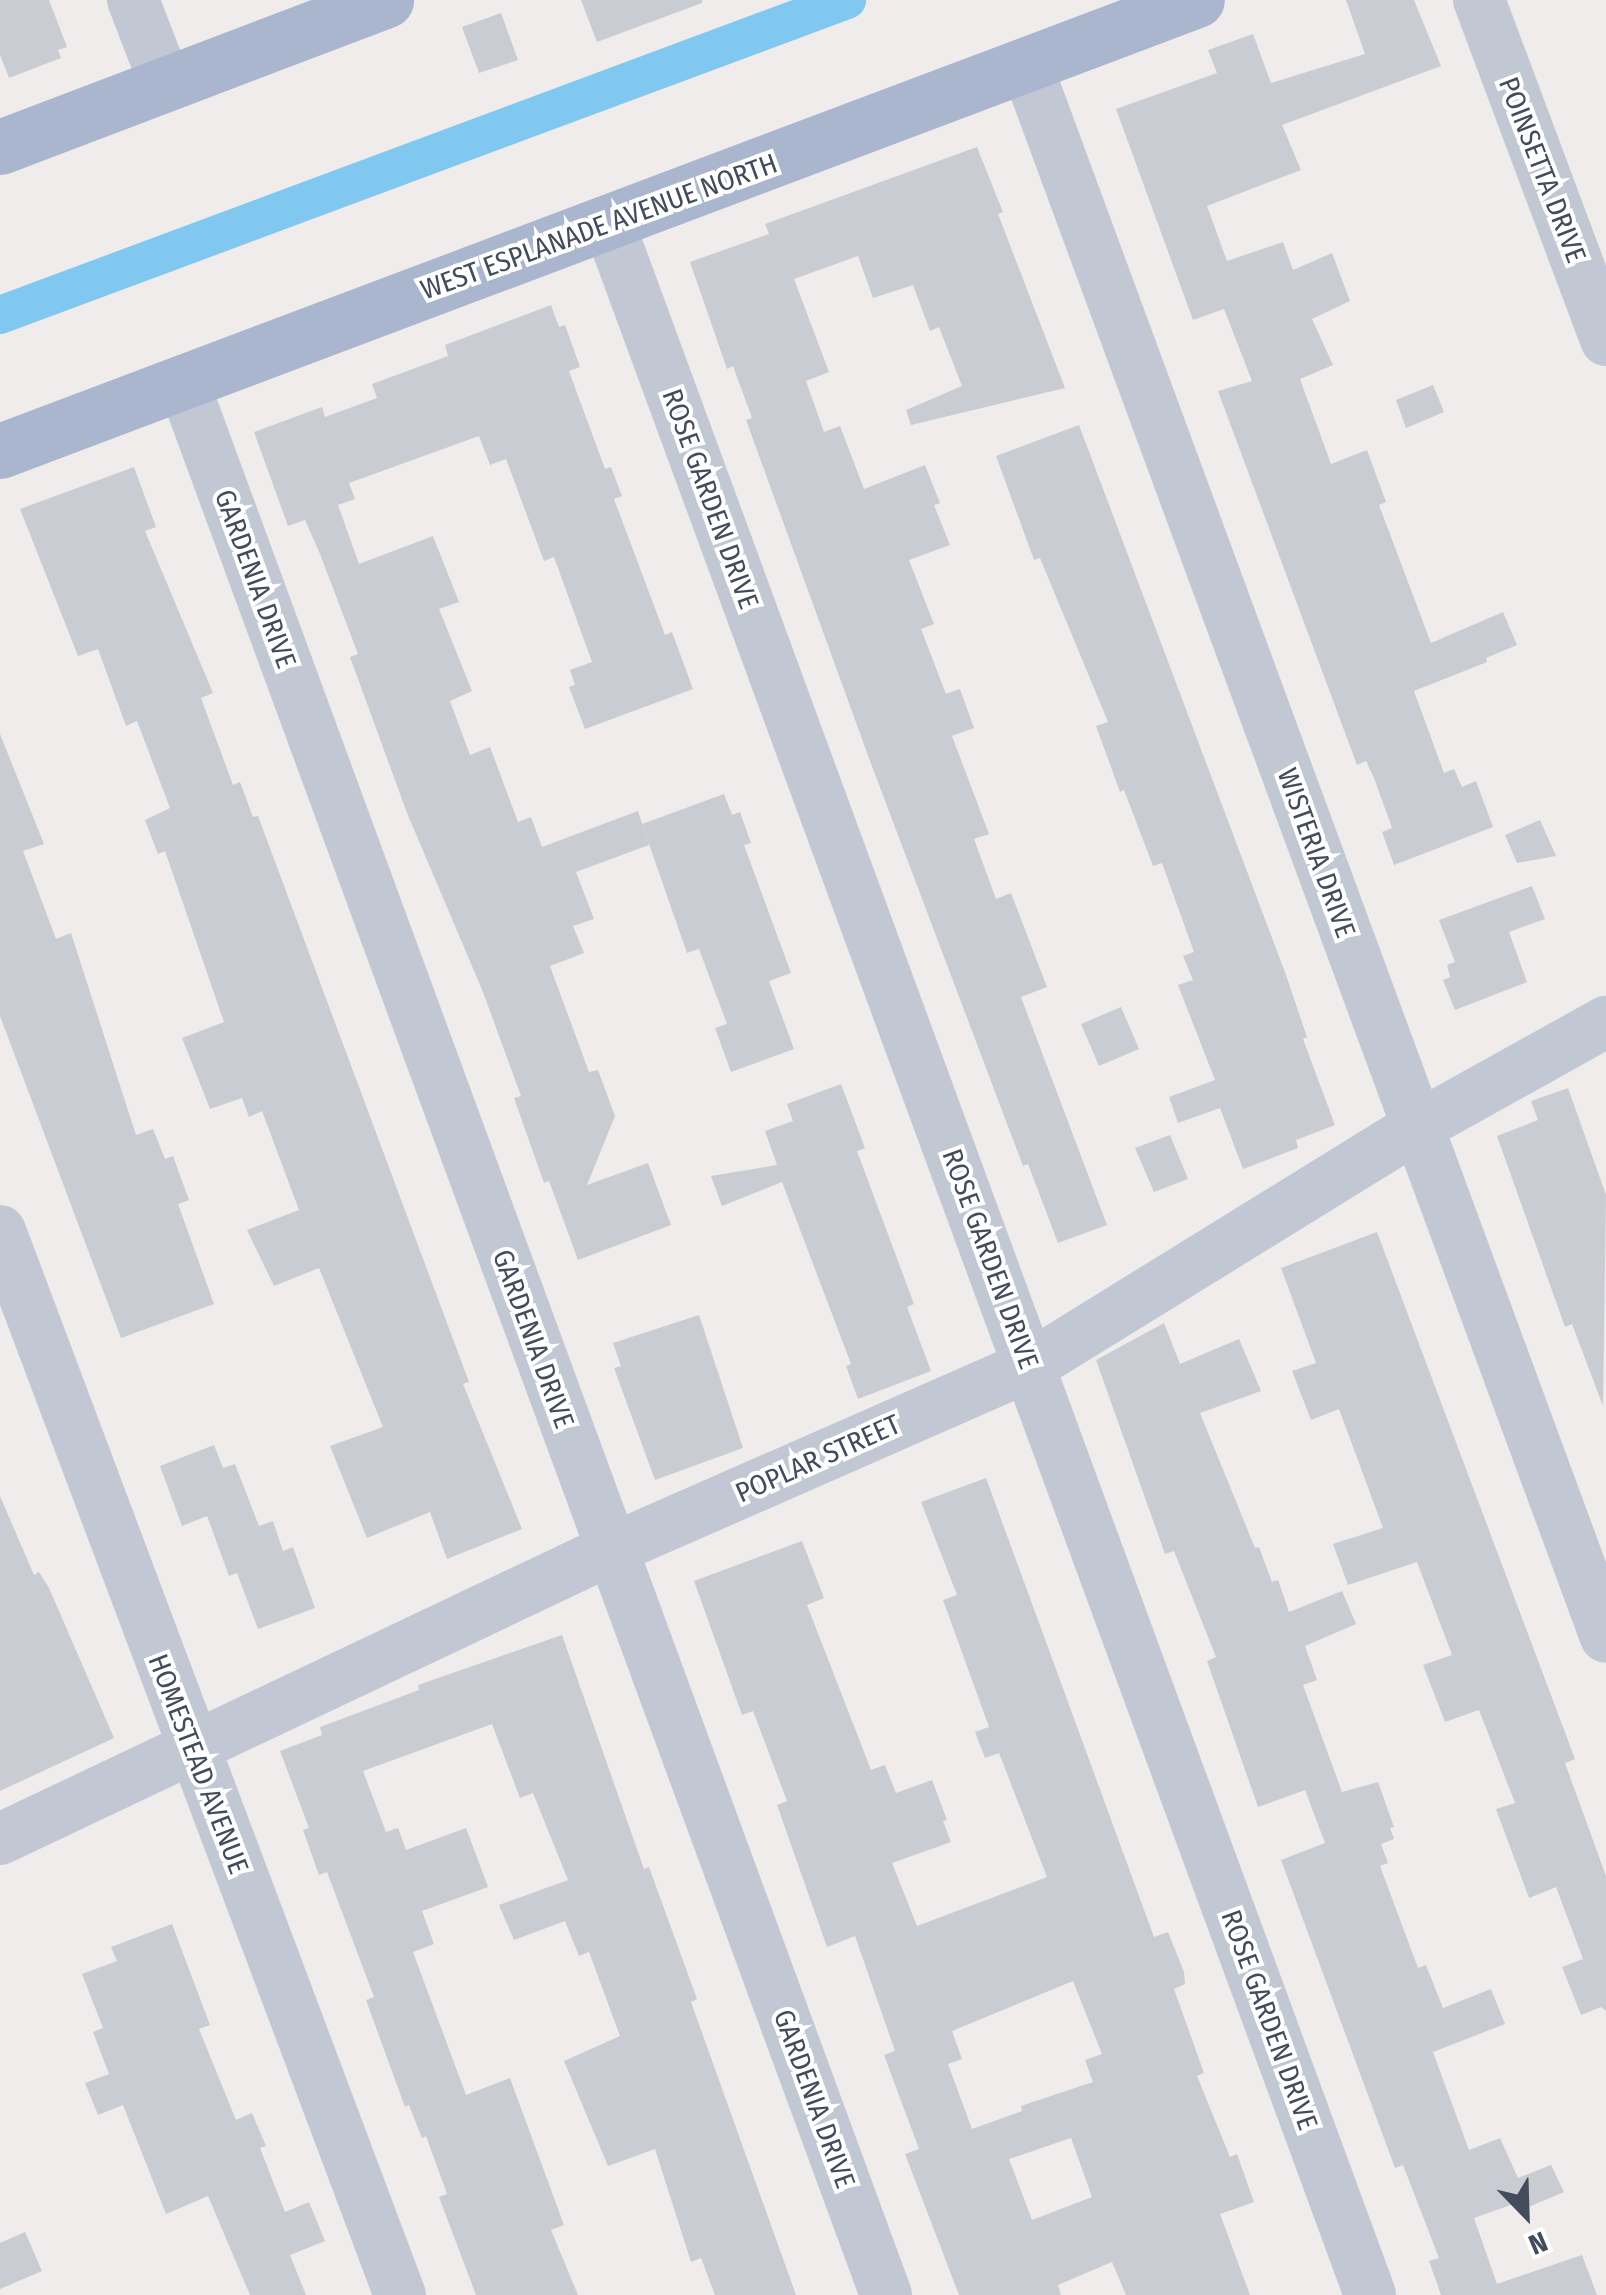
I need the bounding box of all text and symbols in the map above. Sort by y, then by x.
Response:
street label: POINSETTA DRIVE [1491,73,1593,267]
street label: WEST ESPLANADE AVENUE NORTH [416,147,782,307]
street label: ROSE GARDEN DRIVE [655,385,765,613]
street label: GARDENIA DRIVE [207,485,303,673]
street label: WISTERIA DRIVE [1270,764,1362,942]
street label: ROSE GARDEN DRIVE [935,1145,1045,1373]
street label: GARDENIA DRIVE [485,1245,581,1433]
street label: POPLAR STREET [731,1408,905,1510]
street label: HOMESTEAD AVENUE [141,1650,255,1878]
street label: ROSE GARDEN DRIVE [1214,1906,1324,2134]
street label: GARDENIA DRIVE [766,2005,862,2193]
north arrow [1476,2165,1576,2265]
text: N [1524,2225,1552,2262]

